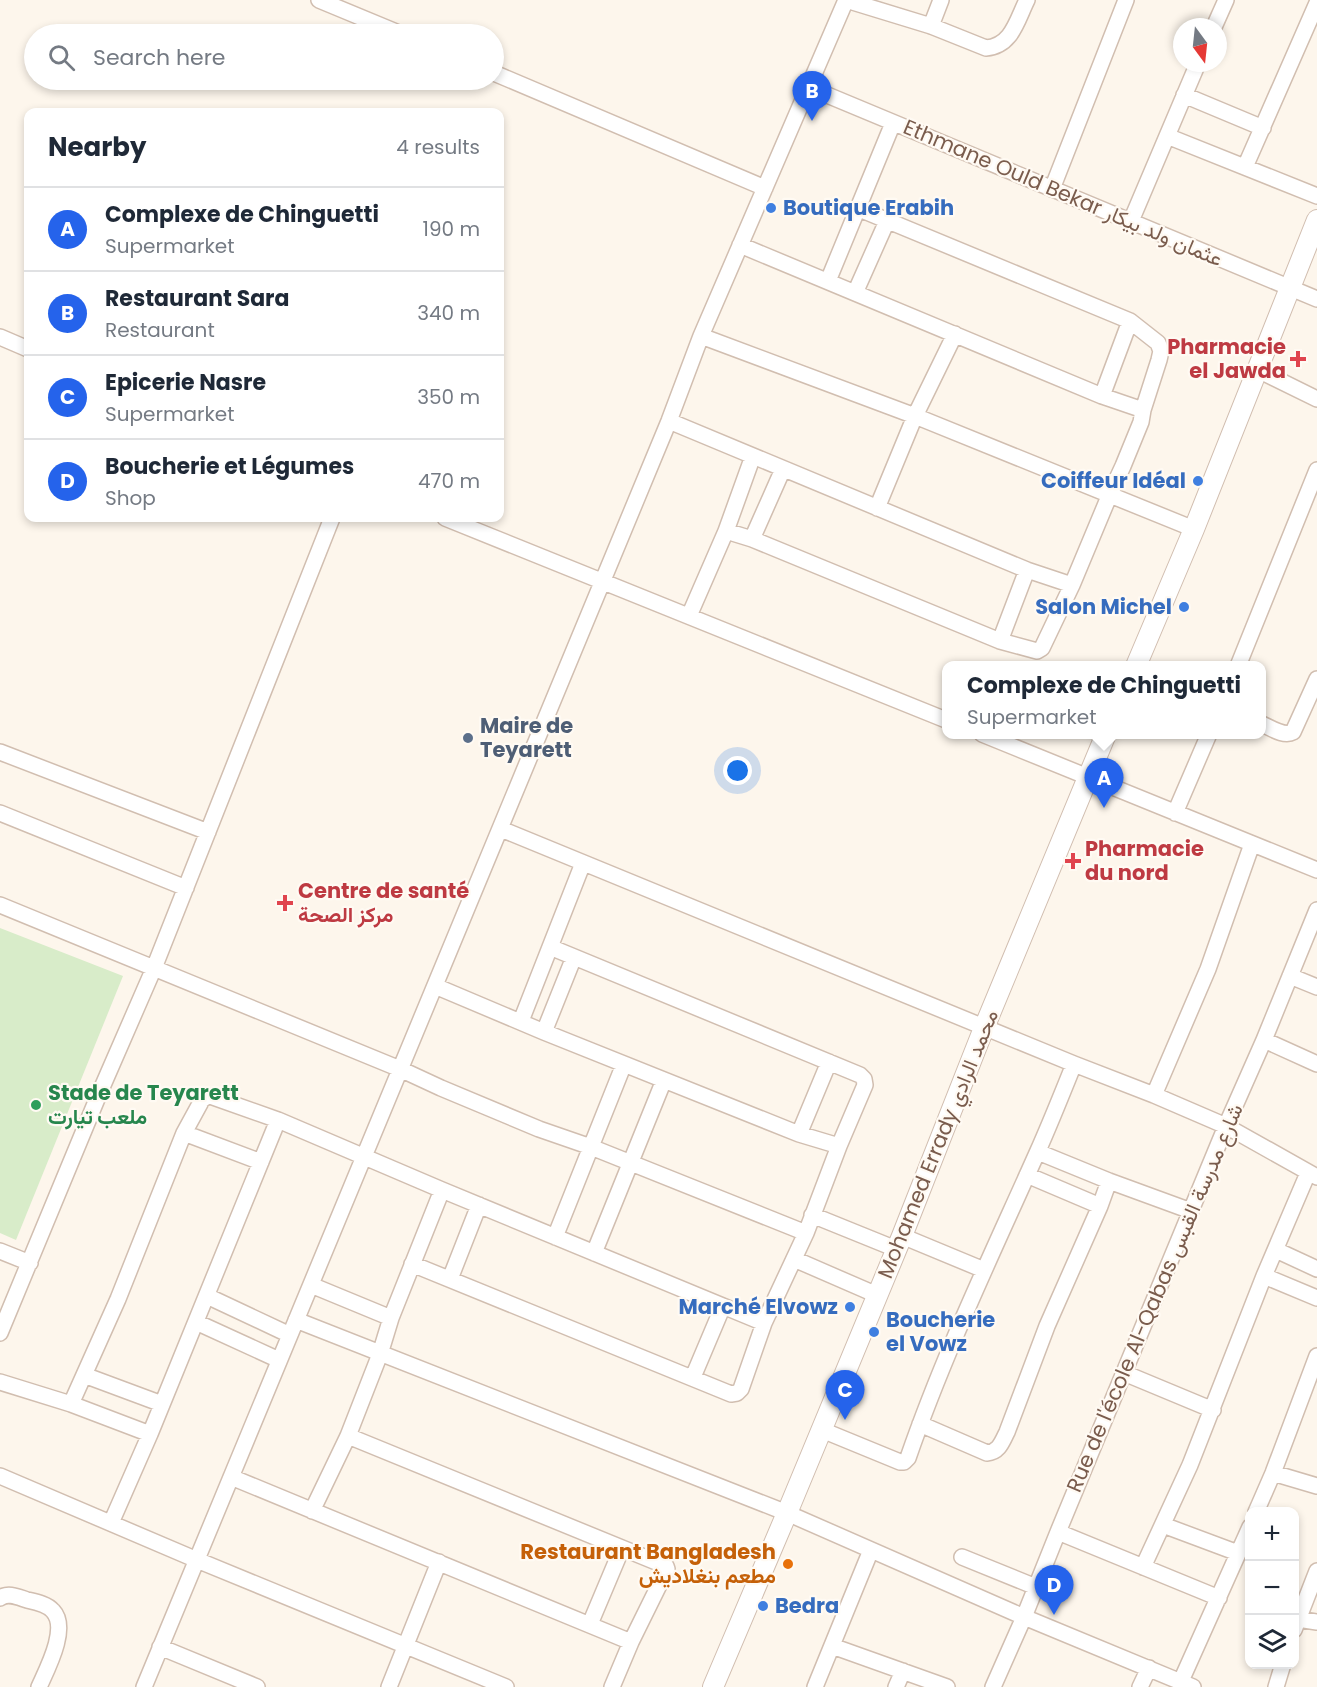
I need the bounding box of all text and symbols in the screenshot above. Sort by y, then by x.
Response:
north arrow [1173,18,1227,72]
search box [24,24,504,90]
icon: search [45,41,78,74]
text: Search here [93,42,226,73]
pin: B [792,72,832,121]
street label: Ethmane Ould Bekar عثمان ولد بيكار [899,112,1227,273]
text: Nearby [48,129,146,165]
text: 4 results [396,133,480,161]
place label: Boutique Erabih [783,193,954,222]
text: Complexe de Chinguetti [105,199,379,230]
marker: Boutique Erabih [764,201,778,215]
text: A [60,215,75,243]
text: 190 m [423,215,480,243]
text: Supermarket [105,232,234,260]
text: Restaurant Sara [105,283,289,314]
text: B [61,299,74,327]
text: 340 m [417,299,480,327]
text: Restaurant [105,316,215,344]
place label: Pharmacie el Jawda [1167,332,1286,385]
marker: Pharmacie el Jawda [1291,352,1305,366]
text: Epicerie Nasre [105,367,266,398]
text: C [60,383,75,411]
text: 350 m [417,383,480,411]
text: Supermarket [105,400,234,428]
text: Boucherie et Légumes [105,451,354,482]
place label: Coiffeur Idéal [1041,466,1186,495]
text: D [60,467,75,495]
text: 470 m [418,467,480,495]
marker: Coiffeur Idéal [1191,474,1205,488]
text: Shop [105,484,156,512]
place label: Salon Michel [1035,592,1172,621]
marker: Salon Michel [1177,600,1191,614]
popup [942,661,1266,739]
text: Complexe de Chinguetti [967,670,1241,701]
text: Supermarket [967,703,1097,731]
place label: Maire de Teyarett [480,711,573,764]
marker: Maire de Teyarett [461,731,475,745]
your location [723,756,752,785]
pin: A [1084,758,1124,808]
place label: Pharmacie du nord [1085,834,1204,887]
marker: Pharmacie du nord [1066,854,1080,868]
place label: Centre de santé مركز الصحة [298,876,469,929]
marker: Centre de santé مركز الصحة [276,894,294,912]
street label: Mohamed Errady محمد الرادي [870,1005,1008,1284]
place label: Stade de Teyarett ملعب تيارت [48,1078,239,1131]
marker: Stade de Teyarett ملعب تيارت [29,1098,43,1112]
street label: Rue de l'école Al-Qabas شارع مدرسة القبس [1059,1099,1250,1496]
place label: Marché Elvowz [679,1292,838,1321]
marker: Marché Elvowz [843,1300,857,1314]
place label: Boucherie el Vowz [886,1305,995,1358]
marker: Boucherie el Vowz [867,1325,881,1339]
pin: C [826,1370,864,1420]
map controls [1245,1507,1299,1669]
button: + [1245,1507,1299,1561]
place label: Restaurant Bangladesh مطعم بنغلاديش [520,1537,776,1590]
marker: Restaurant Bangladesh مطعم بنغلاديش [781,1557,795,1571]
button: − [1245,1561,1299,1615]
pin: D [1034,1566,1074,1615]
place label: Bedra [775,1591,839,1620]
marker: Bedra [756,1599,770,1613]
button: layers [1245,1615,1299,1669]

